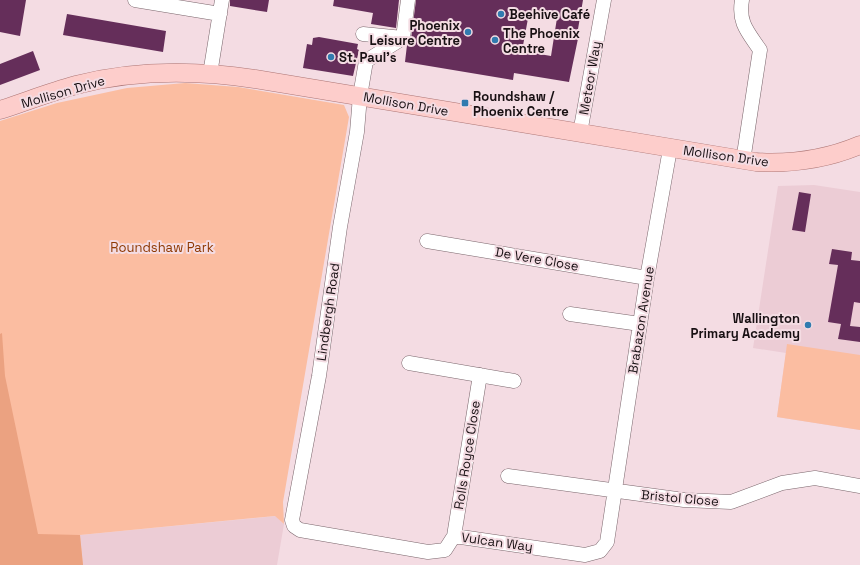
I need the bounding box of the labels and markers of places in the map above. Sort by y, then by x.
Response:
place label: Beehive Café [509,6,590,23]
marker: Beehive Café [496,9,506,19]
place label: Phoenix Leisure Centre [369,17,460,49]
place label: The Phoenix Centre [503,25,580,57]
marker: Phoenix Leisure Centre [463,27,473,37]
marker: The Phoenix Centre [490,35,500,45]
place label: St. Paul's [339,49,397,66]
marker: St. Paul's [326,52,336,62]
place label: Roundshaw / Phoenix Centre [473,88,569,120]
marker: Roundshaw / Phoenix Centre [460,98,470,108]
place label: Wallington Primary Academy [691,310,800,342]
marker: Wallington Primary Academy [803,320,813,330]

